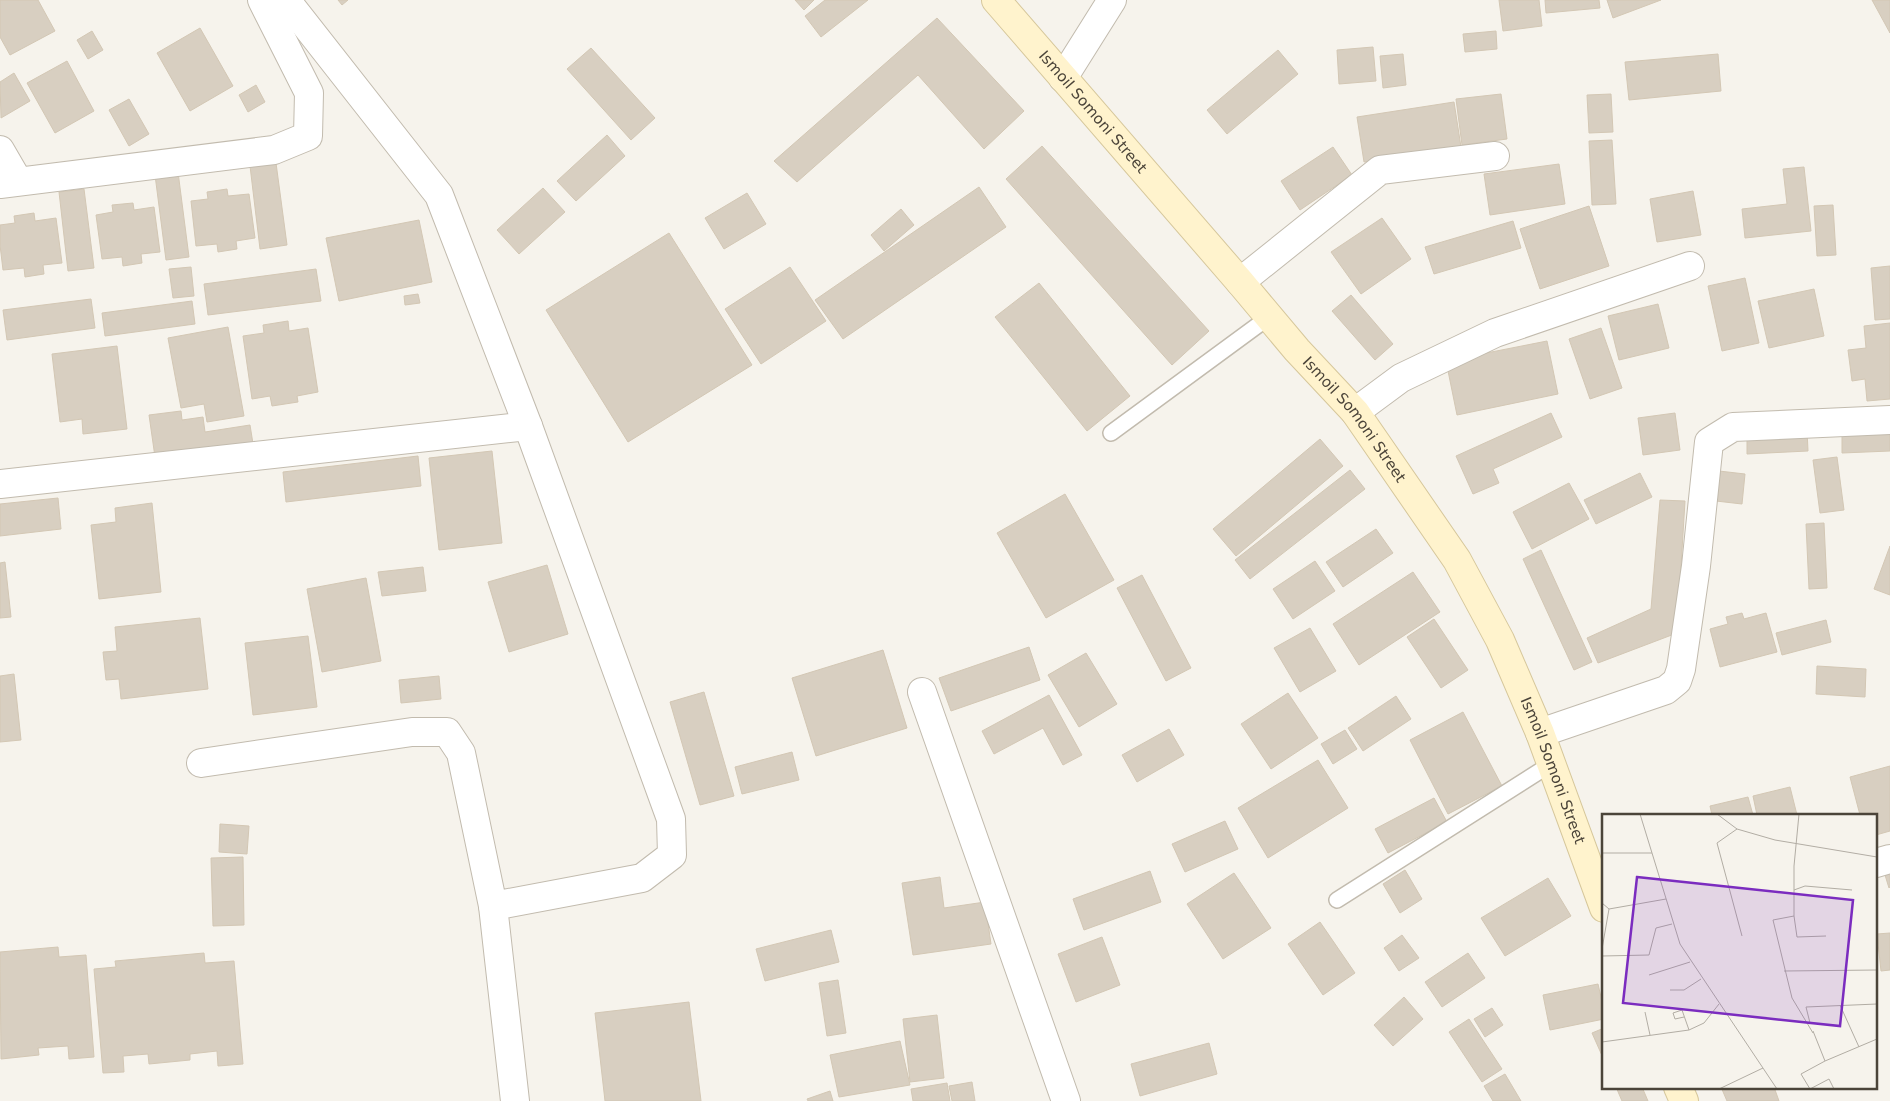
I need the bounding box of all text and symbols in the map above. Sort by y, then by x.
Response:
street label: Ismoil Somoni Street [1035,47,1151,177]
street label: Ismoil Somoni Street [1299,353,1410,486]
street label: Ismoil Somoni Street [1517,694,1589,847]
inset map [1602,814,1878,1088]

